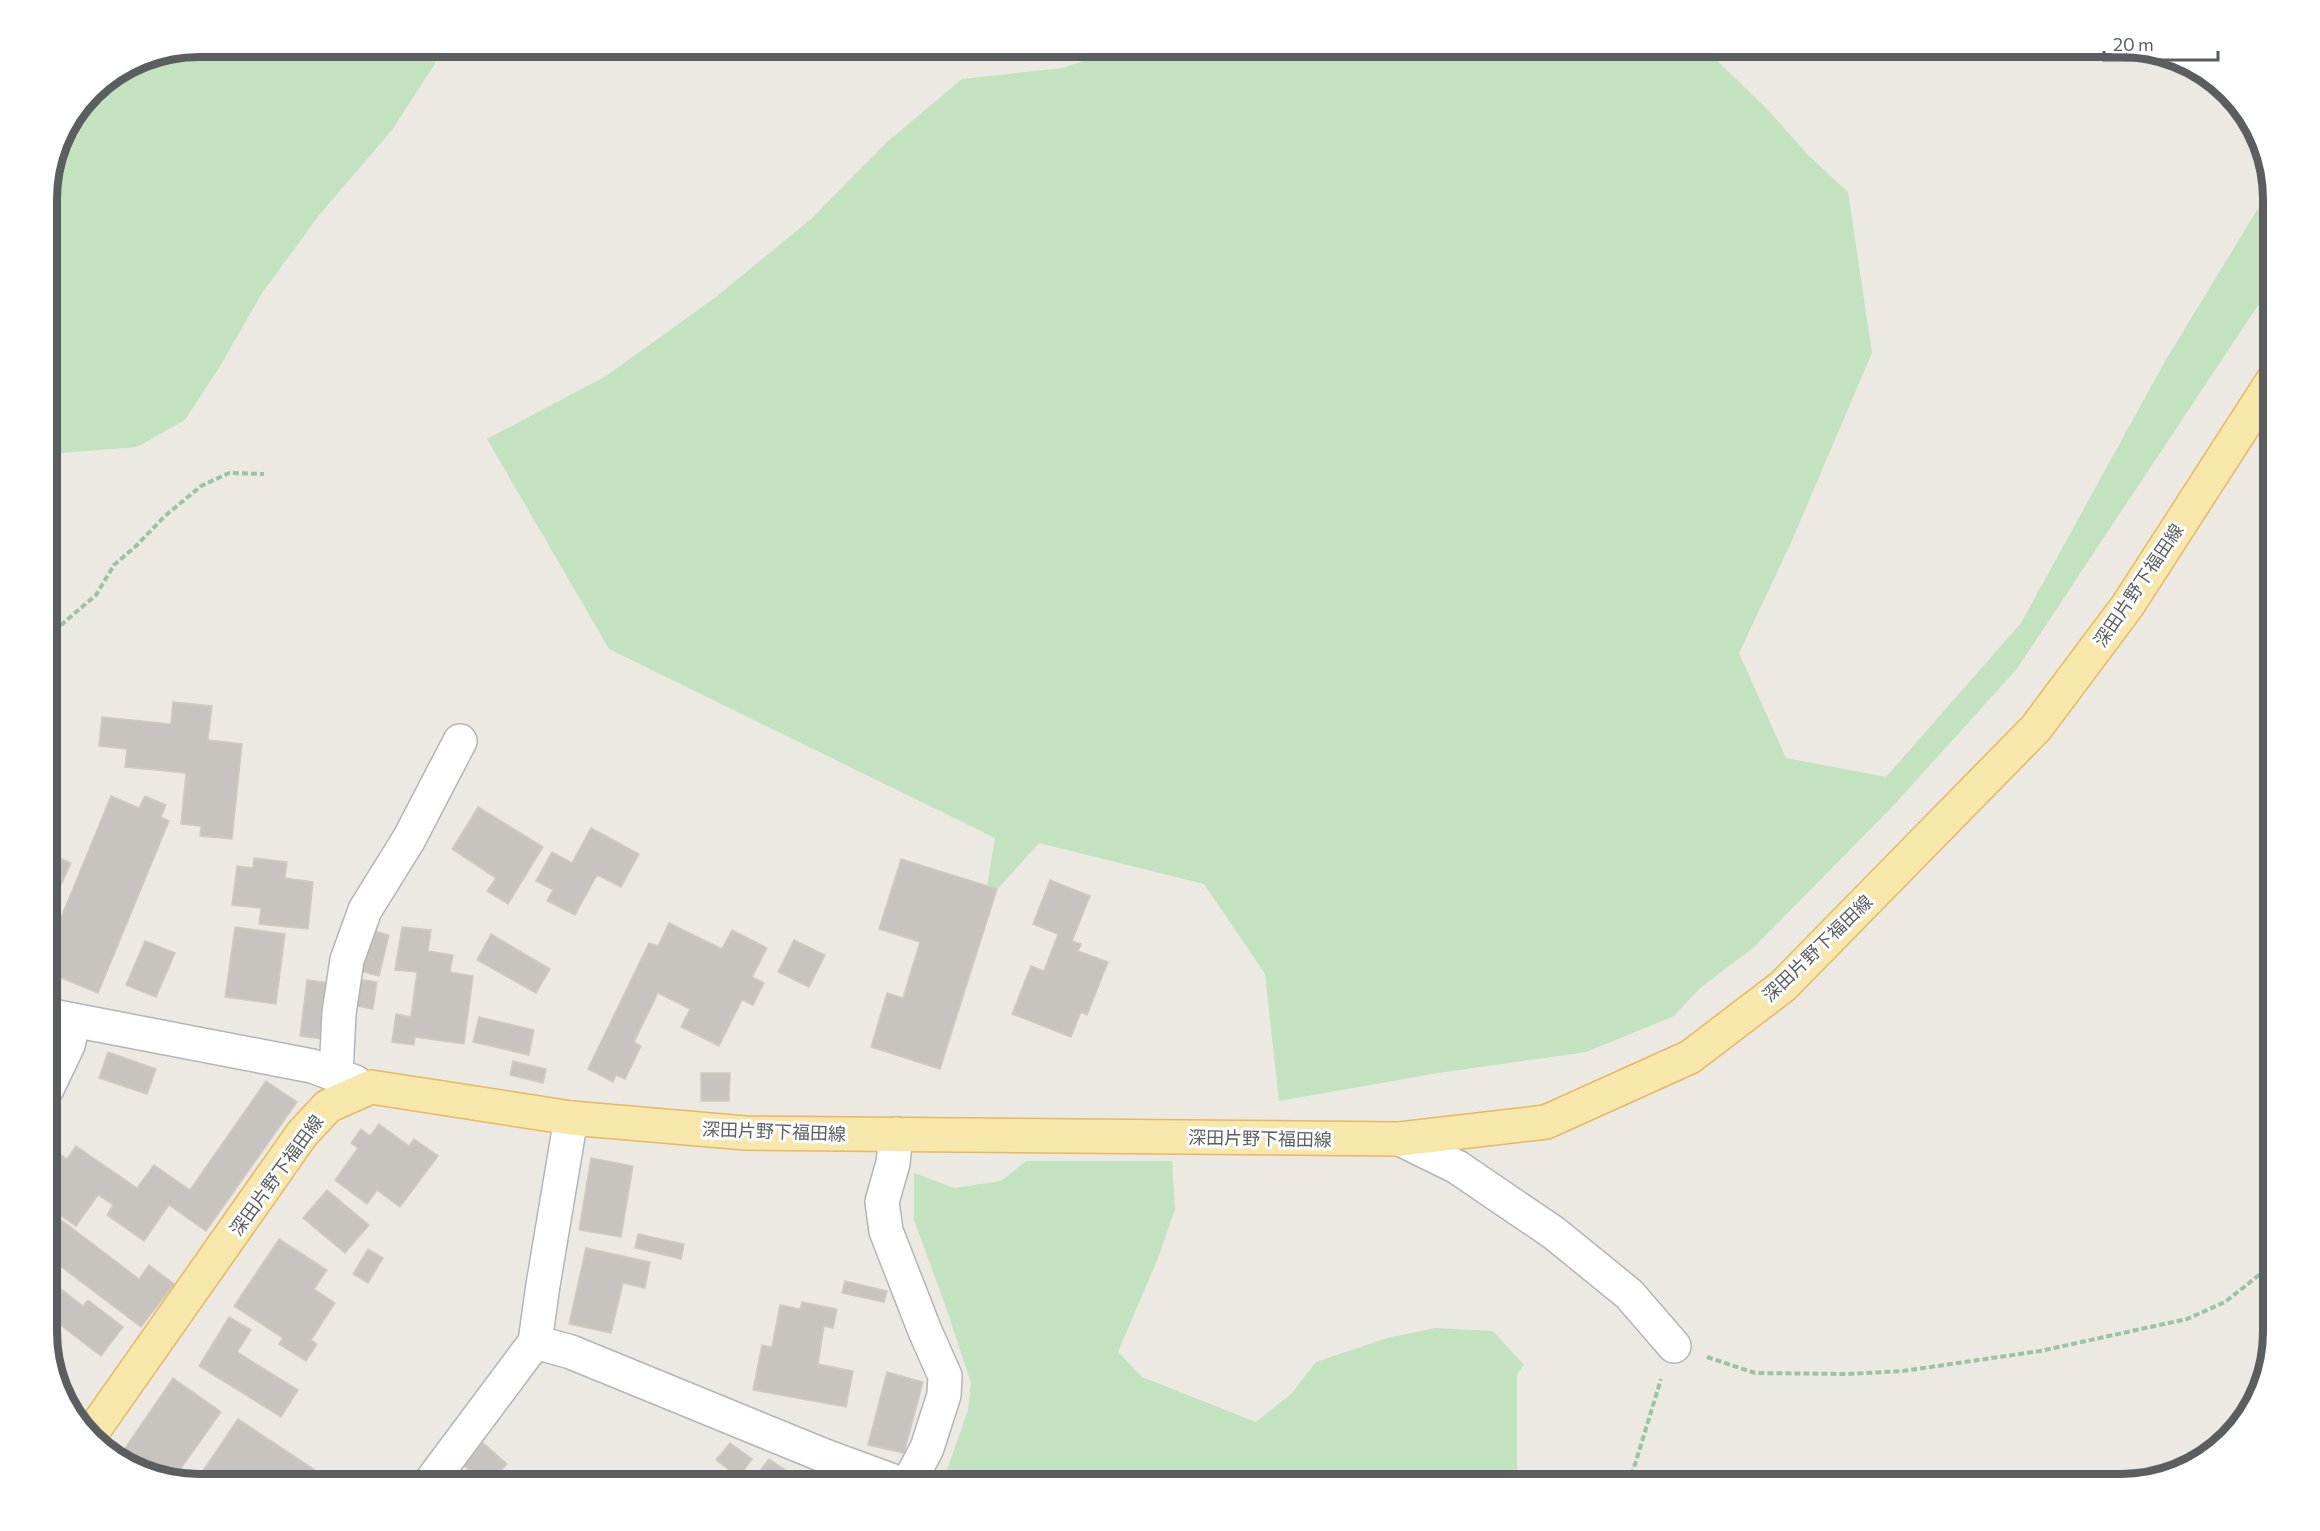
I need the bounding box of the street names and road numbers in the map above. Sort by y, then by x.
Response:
street label: 深田片野下福田線 [2089,519,2187,651]
street label: 深田片野下福田線 [1758,890,1876,1006]
street label: 深田片野下福田線 [225,1110,327,1240]
street label: 深田片野下福田線 [702,1117,846,1145]
street label: 深田片野下福田線 [1188,1126,1332,1150]

